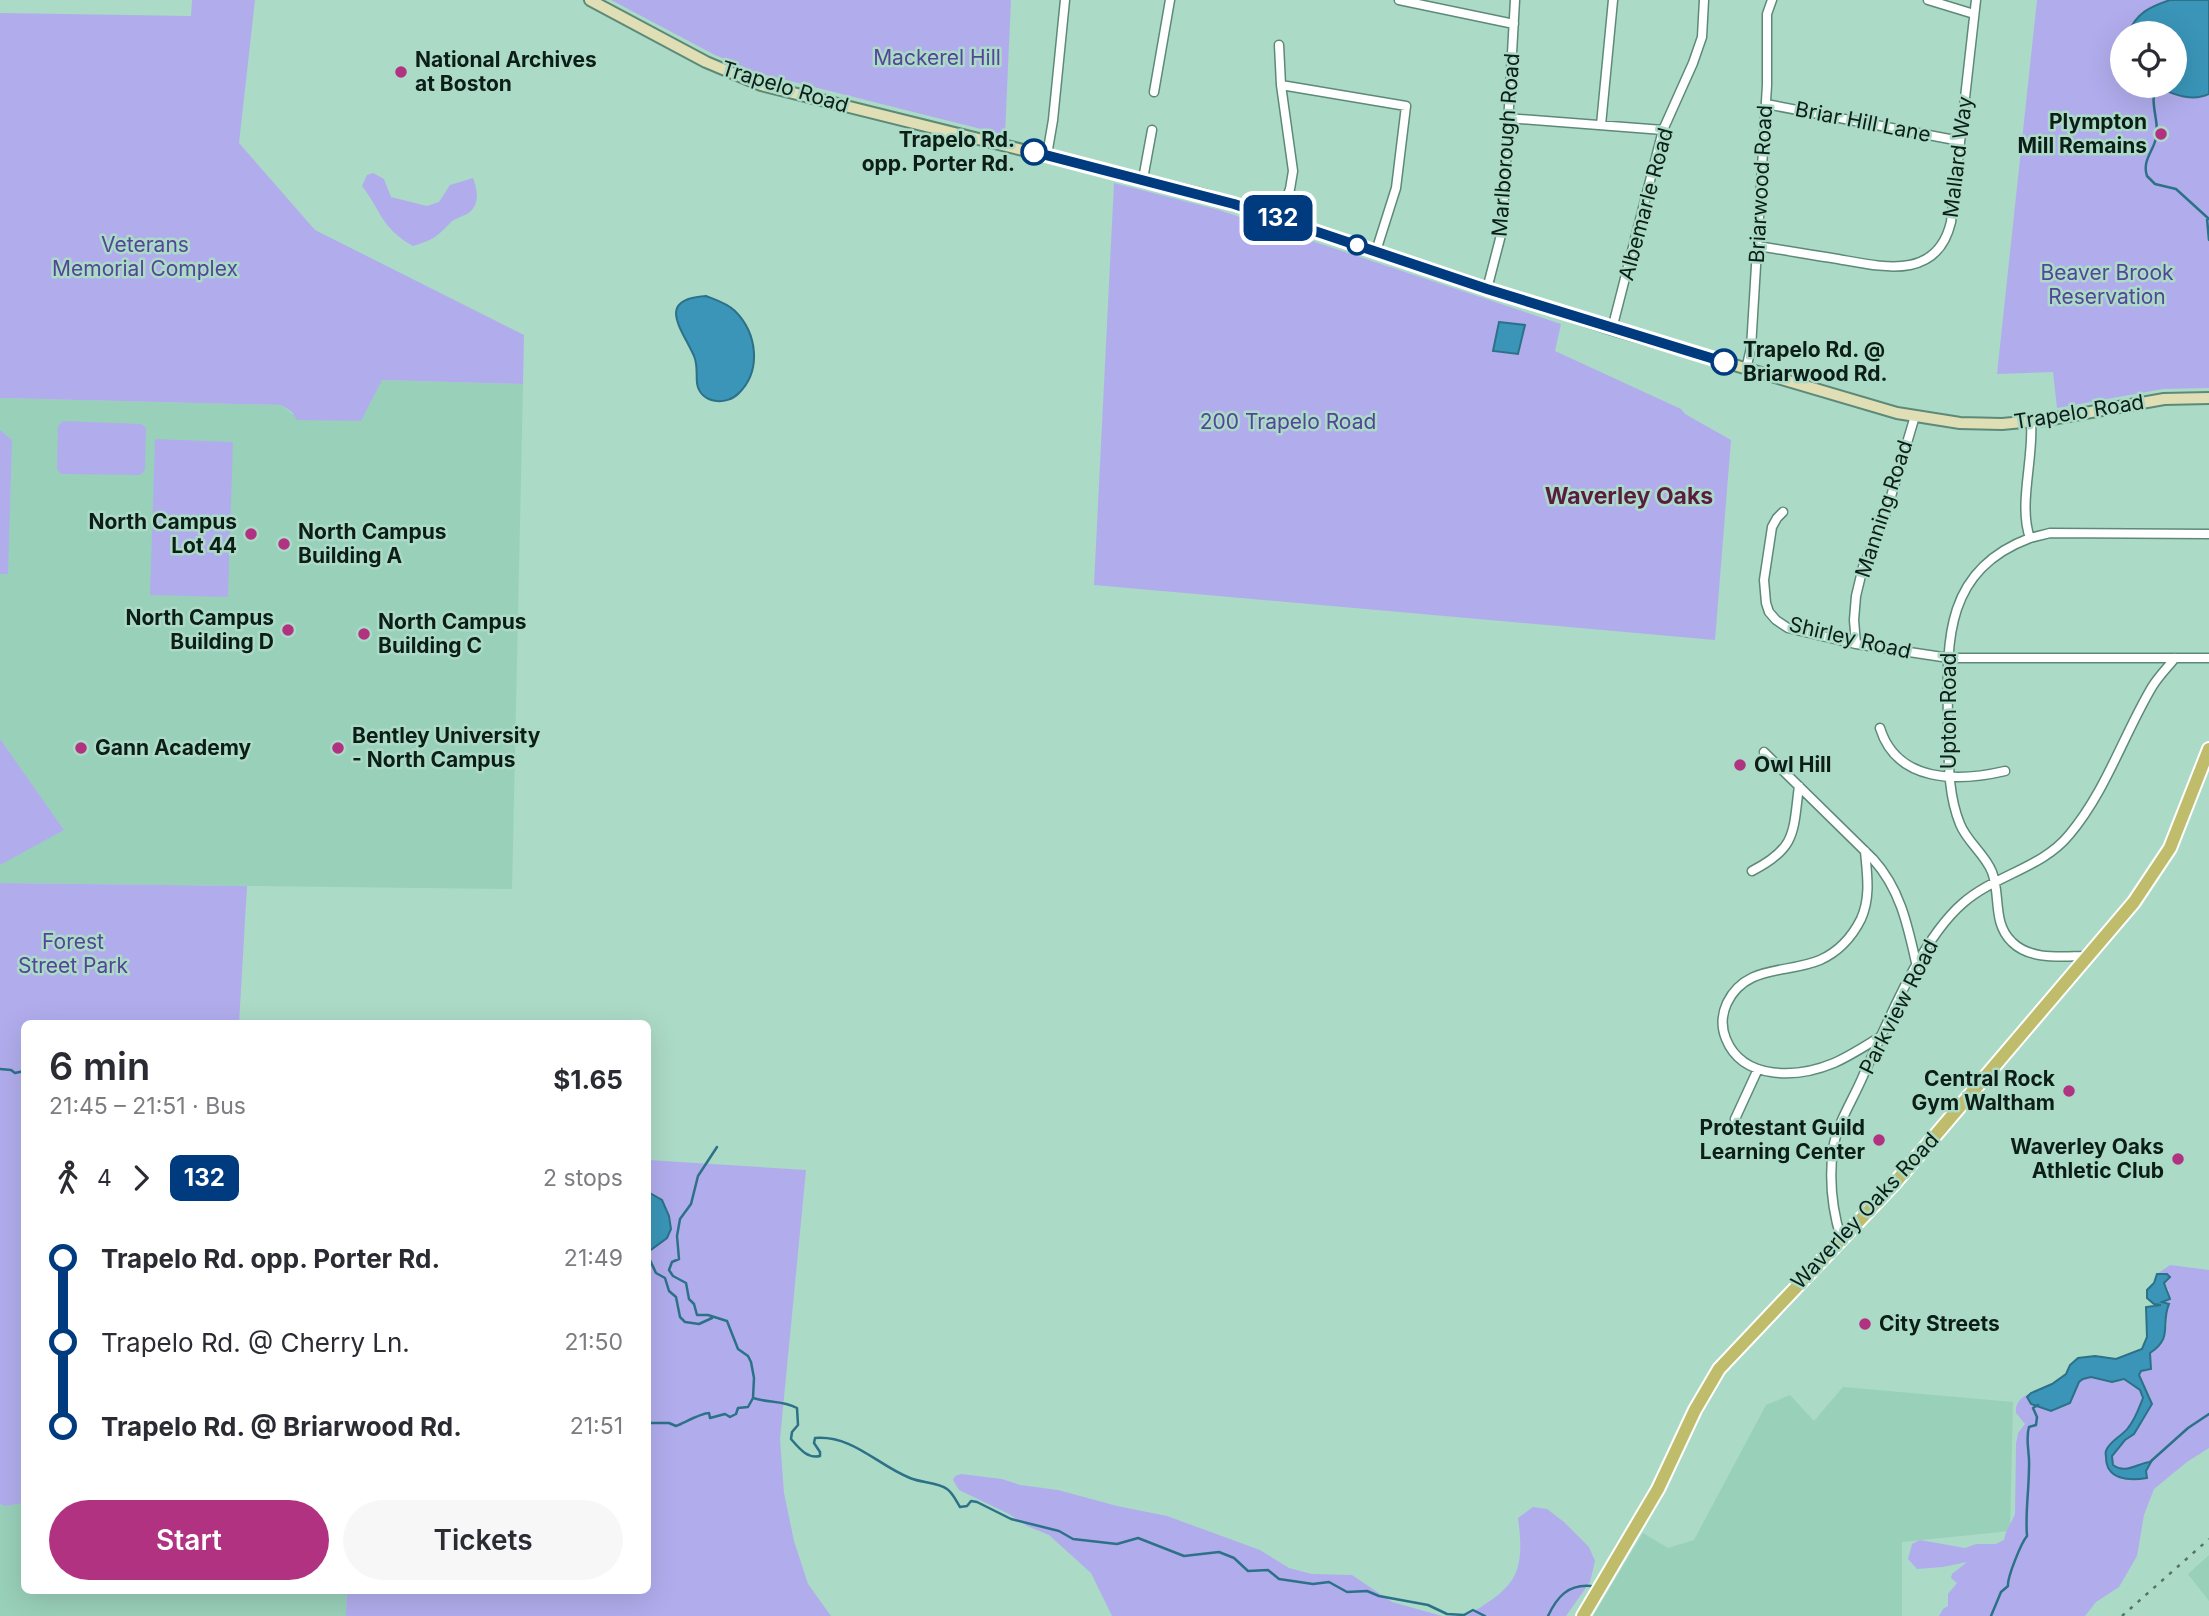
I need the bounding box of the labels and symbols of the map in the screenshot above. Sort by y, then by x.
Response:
park label: Mackerel Hill [873,45,1001,70]
place label: National Archives at Boston [415,47,597,96]
street label: Marlborough Road [1487,52,1524,238]
street label: Trapelo Road [719,55,852,118]
marker: National Archives at Boston [393,64,409,80]
street label: Mallard Way [1938,95,1977,219]
street label: Briar Hill Lane [1793,96,1933,147]
street label: Briarwood Road [1744,104,1777,264]
place label: Plympton Mill Remains [2017,109,2147,158]
street label: Albemarle Road [1613,125,1678,283]
marker: Plympton Mill Remains [2153,126,2169,142]
place label: Trapelo Rd. opp. Porter Rd. [862,127,1015,176]
marker: Trapelo Rd. opp. Porter Rd. [1021,139,1047,165]
line badge: 132 [1238,195,1318,241]
park label: Veterans Memorial Complex [52,232,238,281]
unlabelled marker [1347,235,1367,255]
park label: Beaver Brook Reservation [2040,260,2174,309]
place label: Trapelo Rd. @ Briarwood Rd. [1743,337,1888,386]
marker: Trapelo Rd. @ Briarwood Rd. [1711,349,1737,375]
street label: Trapelo Road [2012,389,2146,434]
park label: 200 Trapelo Road [1200,409,1376,434]
street label: Manning Road [1850,437,1917,580]
district label: Waverley Oaks [1545,482,1713,510]
place label: North Campus Lot 44 [88,509,237,558]
place label: North Campus Building A [298,519,447,568]
marker: North Campus Lot 44 [243,526,259,542]
marker: North Campus Building A [276,536,292,552]
place label: North Campus Building D [125,605,274,654]
place label: North Campus Building C [378,609,527,658]
street label: Shirley Road [1787,611,1914,664]
marker: North Campus Building D [280,622,296,638]
marker: North Campus Building C [356,626,372,642]
street label: Upton Road [1936,653,1961,769]
place label: Bentley University - North Campus [352,723,541,772]
place label: Gann Academy [95,735,252,760]
marker: Gann Academy [73,740,89,756]
marker: Bentley University - North Campus [330,740,346,756]
place label: Owl Hill [1754,752,1831,777]
marker: Owl Hill [1732,757,1748,773]
park label: Forest Street Park [18,929,129,978]
street label: Parkview Road [1854,935,1943,1078]
place label: Central Rock Gym Waltham [1912,1066,2056,1115]
marker: Central Rock Gym Waltham [2061,1083,2077,1099]
place label: Protestant Guild Learning Center [1700,1115,1865,1164]
street label: Waverley Oaks Road [1786,1127,1944,1294]
marker: Protestant Guild Learning Center [1871,1132,1887,1148]
place label: Waverley Oaks Athletic Club [2010,1134,2164,1183]
marker: Waverley Oaks Athletic Club [2170,1151,2186,1167]
place label: City Streets [1879,1311,2000,1336]
marker: City Streets [1857,1316,1873,1332]

